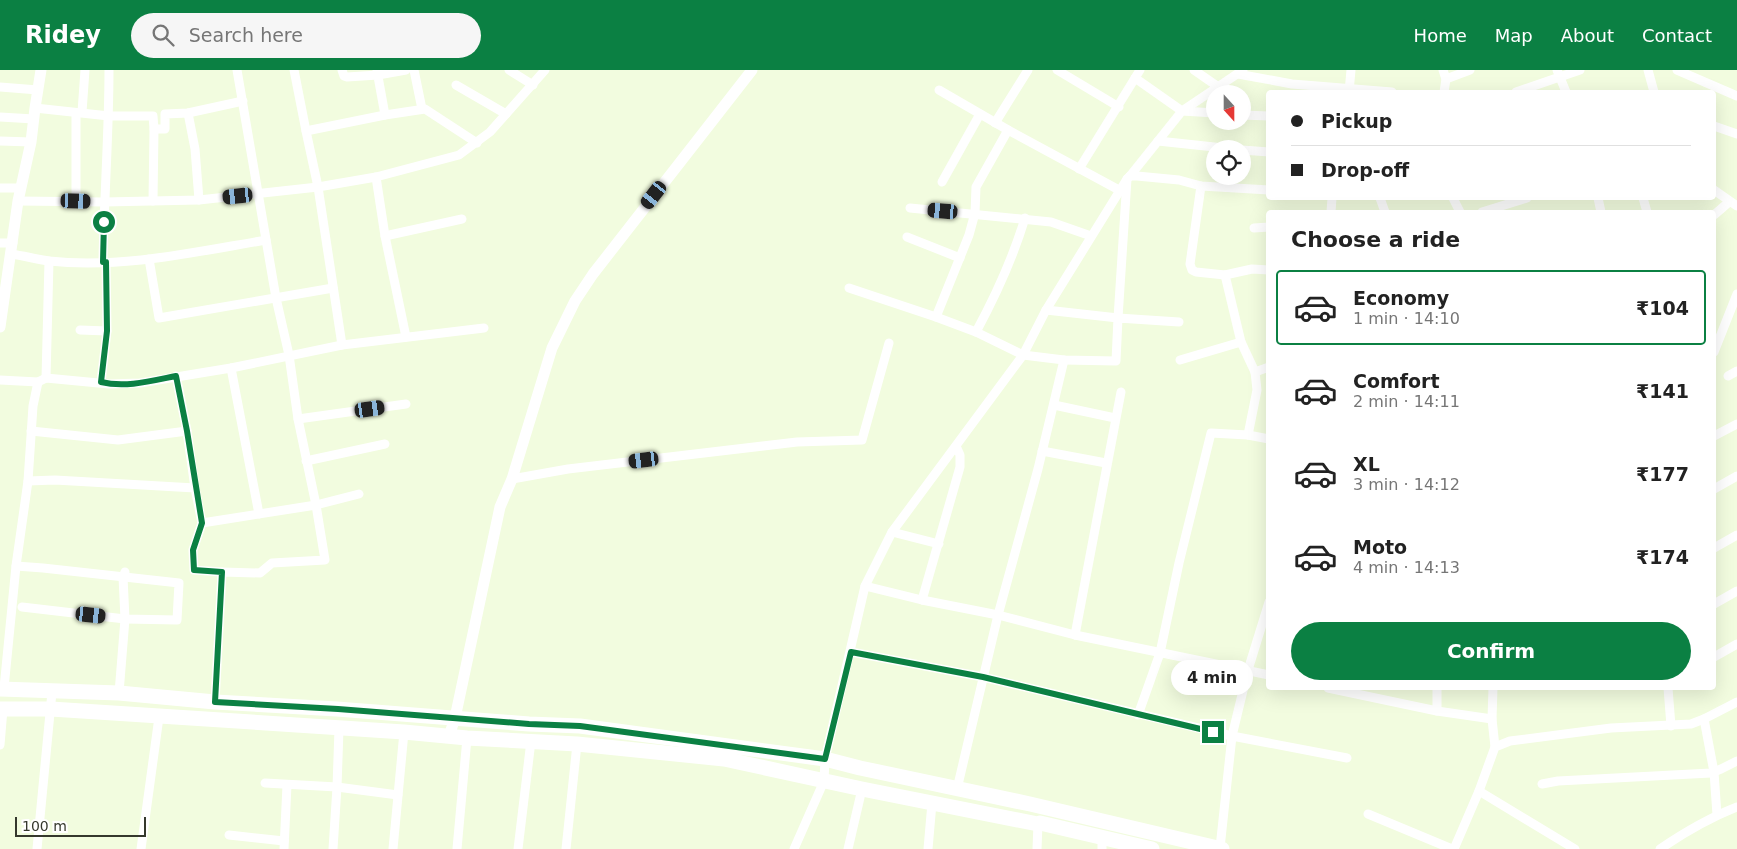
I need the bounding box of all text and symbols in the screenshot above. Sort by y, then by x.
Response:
search box [131,13,481,58]
text: Ridey [25,21,101,49]
icon: search [149,21,177,49]
text: Search here [189,24,303,46]
text: Home [1414,25,1467,46]
text: Map [1495,25,1533,46]
text: About [1561,25,1614,46]
text: Contact [1642,25,1712,46]
north arrow [1206,85,1251,130]
map controls [1206,85,1251,185]
text: Pickup [1321,110,1392,132]
button: locate [1206,140,1251,185]
text: Drop-off [1321,159,1409,181]
car [638,179,669,211]
car [222,187,253,205]
car [60,193,91,209]
car [927,202,958,220]
route start [93,211,115,233]
text: Choose a ride [1291,227,1460,252]
icon: car [1293,285,1338,330]
text: Economy [1353,287,1449,309]
text: ₹104 [1636,297,1689,319]
text: 1 min · 14:10 [1353,309,1460,328]
icon: car [1293,368,1338,413]
text: Comfort [1353,370,1440,392]
text: ₹141 [1636,380,1689,402]
text: 2 min · 14:11 [1353,392,1460,411]
car [354,399,385,419]
car [628,451,659,469]
icon: car [1293,451,1338,496]
text: XL [1353,453,1380,475]
text: ₹177 [1636,463,1689,485]
text: 3 min · 14:12 [1353,475,1460,494]
icon: car [1293,534,1338,579]
text: Moto [1353,536,1407,558]
text: ₹174 [1636,546,1689,568]
text: 4 min · 14:13 [1353,558,1460,577]
car [75,606,106,624]
button: Confirm [1291,622,1691,680]
callout: 4 min [1172,660,1254,694]
text: 4 min [1187,668,1237,687]
route end [1202,721,1224,743]
scale bar [15,814,146,837]
text: 100 m [22,818,67,834]

